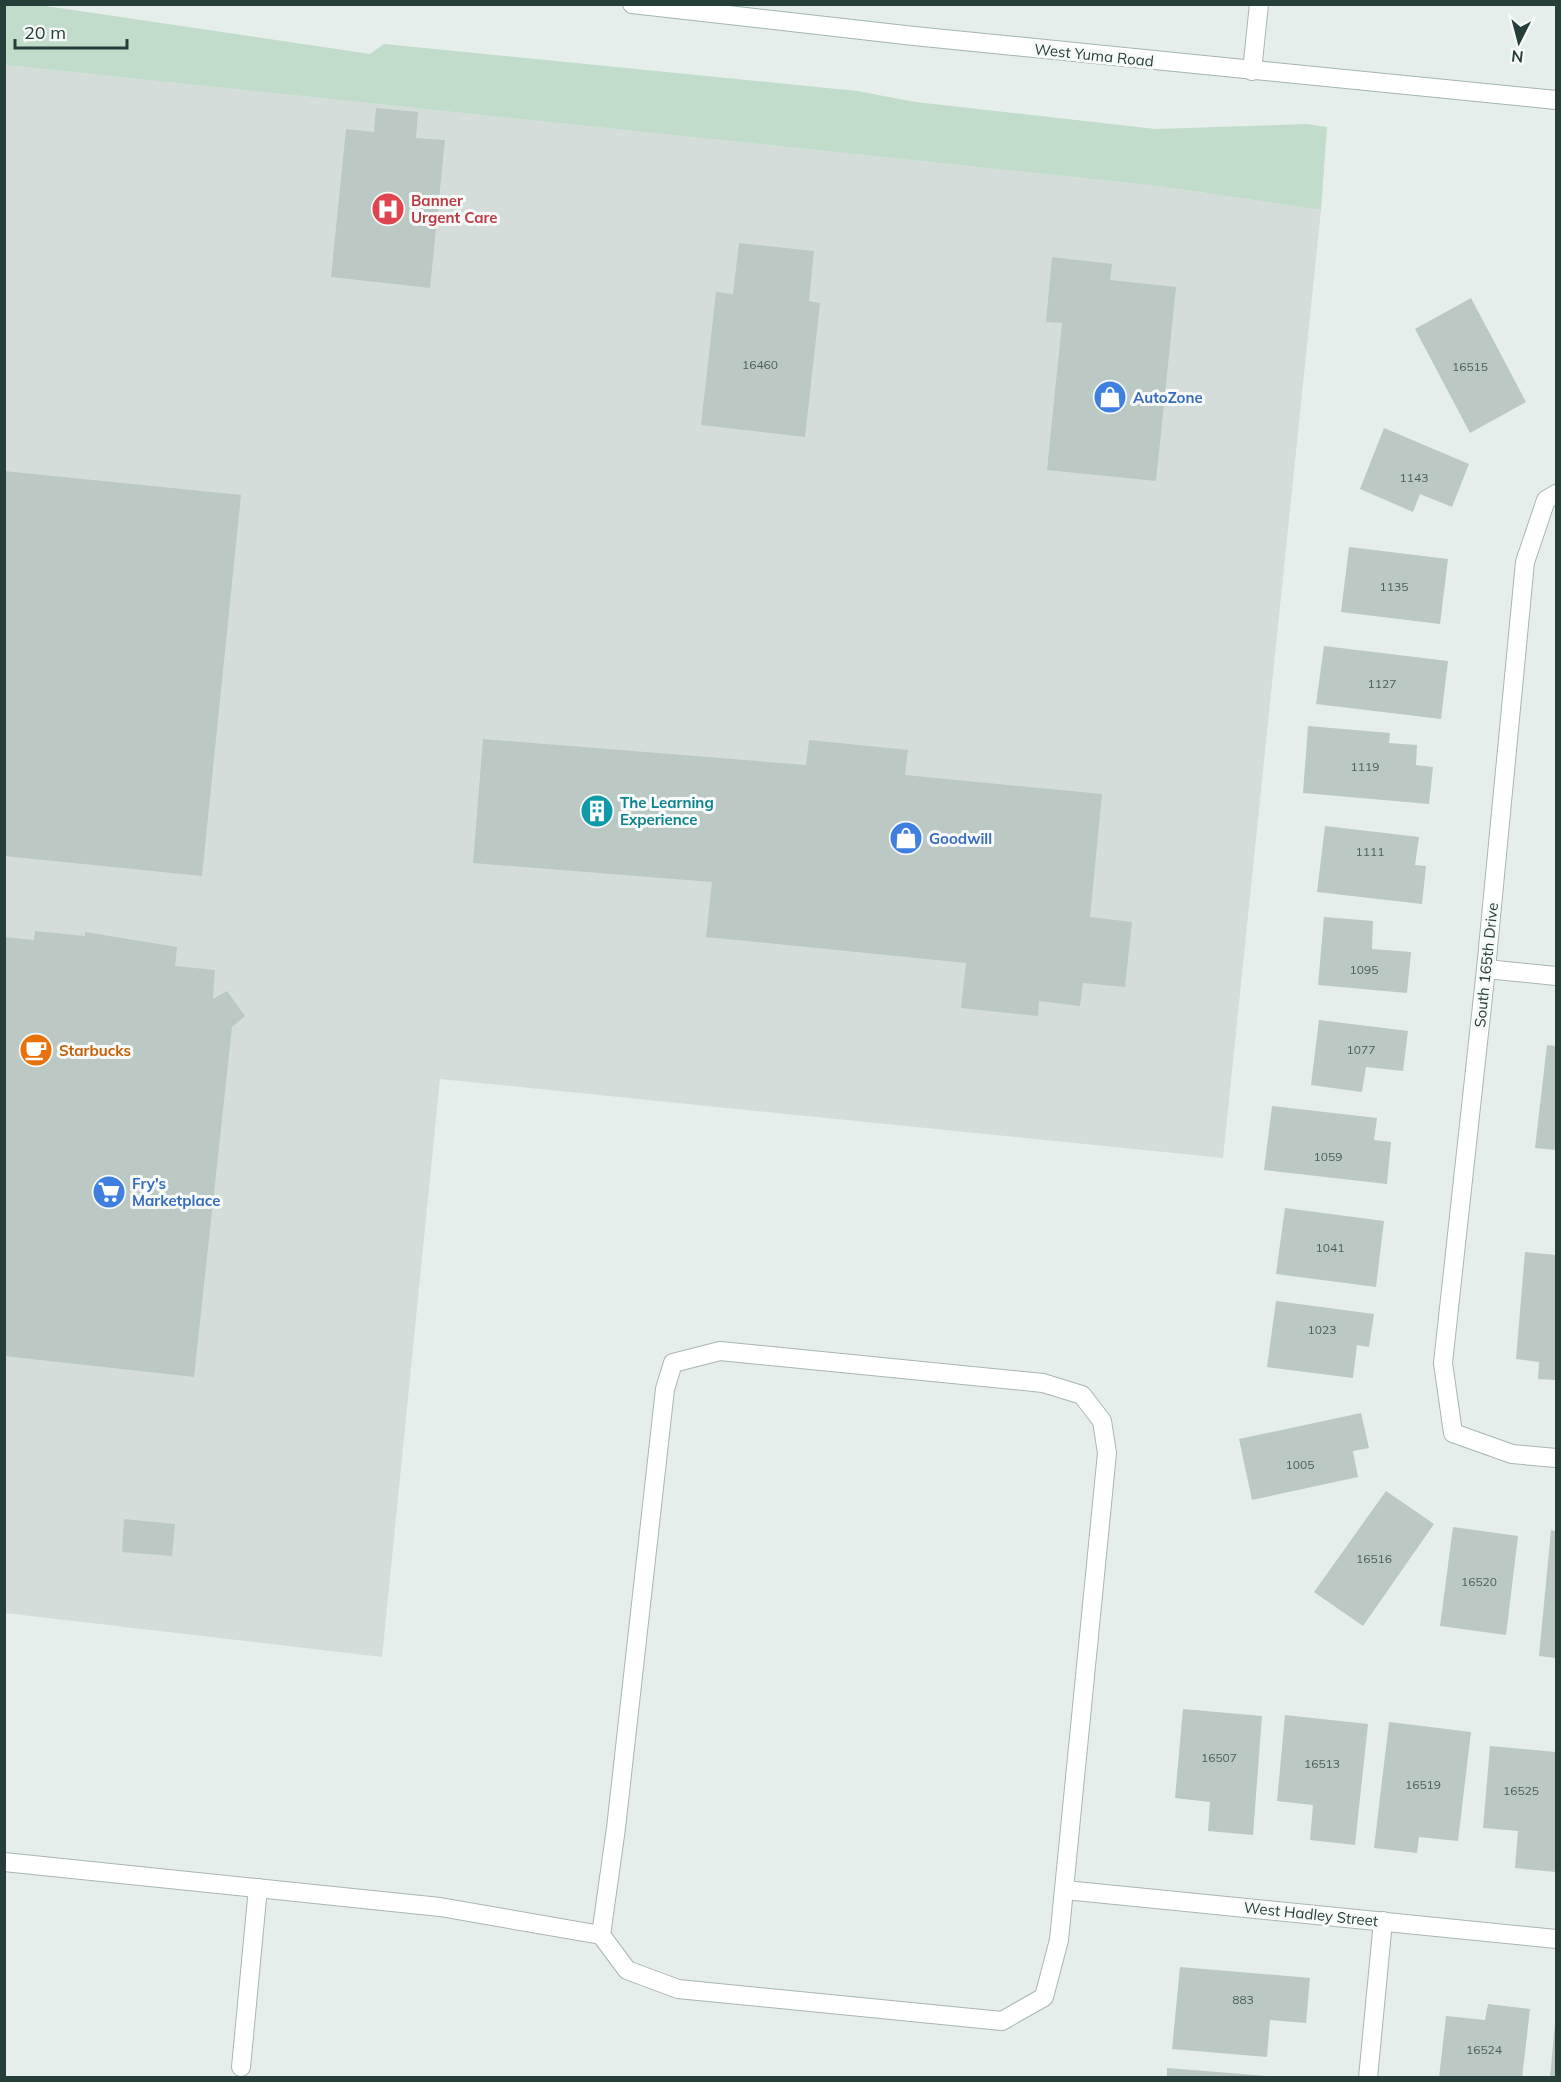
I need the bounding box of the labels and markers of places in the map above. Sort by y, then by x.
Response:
hospital icon: Banner Urgent Care [370,191,406,227]
place label: Banner Urgent Care [411,191,498,227]
shop icon: AutoZone [1092,379,1128,415]
place label: AutoZone [1133,388,1203,407]
building icon: The Learning Experience [579,793,615,829]
place label: The Learning Experience [620,793,714,829]
shop icon: Goodwill [888,820,924,856]
place label: Goodwill [929,829,992,848]
cafe icon: Starbucks [18,1032,54,1068]
place label: Starbucks [59,1041,131,1060]
supermarket icon: Fry's Marketplace [91,1174,127,1210]
place label: Fry's Marketplace [132,1174,220,1210]

